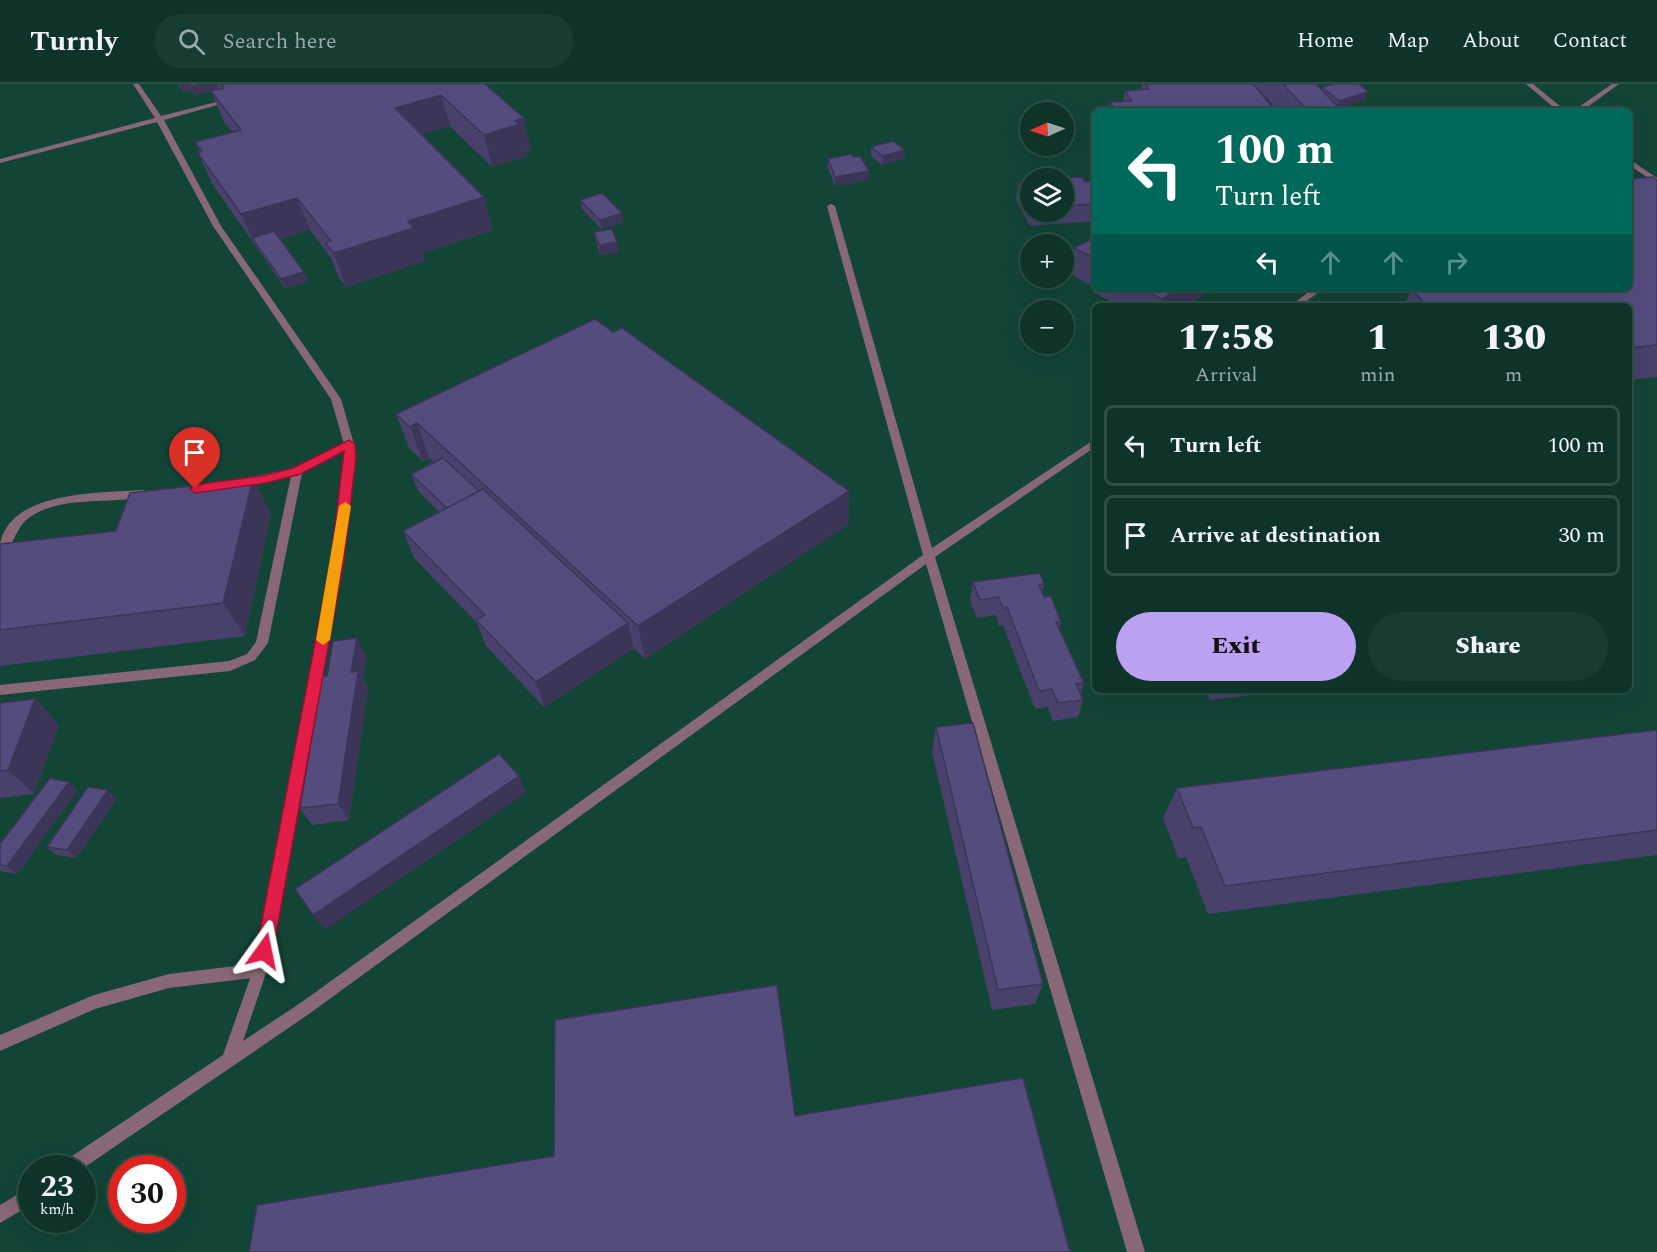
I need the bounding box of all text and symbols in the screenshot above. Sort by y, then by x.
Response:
search box [154,14,574,68]
text: Turnly [30,20,118,63]
icon: search [175,25,208,58]
text: Search here [223,25,337,58]
text: Home [1297,25,1354,57]
text: Map [1387,25,1429,57]
text: About [1462,25,1520,57]
text: Contact [1553,25,1627,57]
north arrow [1020,102,1074,156]
map controls [1020,102,1074,354]
text: 100 m [1215,119,1334,182]
icon: left [1116,132,1194,210]
button: layers [1020,168,1074,222]
text: Turn left [1215,176,1321,218]
button: + [1020,234,1074,288]
icon: left [1251,246,1284,279]
icon: ahead [1314,246,1347,279]
icon: ahead [1377,246,1410,279]
icon: right [1440,246,1473,279]
button: − [1020,300,1074,354]
text: 17:58 [1178,311,1274,366]
text: 1 [1367,311,1389,366]
text: 130 [1481,311,1546,366]
text: Arrival [1195,360,1257,390]
text: min [1360,360,1395,390]
text: m [1505,360,1522,390]
pin [169,427,220,489]
icon: left [1119,429,1152,462]
text: Turn left [1170,429,1262,462]
text: 100 m [1548,429,1605,462]
icon: arrive [178,436,211,469]
icon: arrive [1119,519,1152,552]
text: Arrive at destination [1170,519,1381,552]
text: 30 m [1559,519,1605,552]
button: Exit [1116,612,1356,681]
button: Share [1368,612,1608,681]
position arrow [232,919,296,983]
speed limit sign: 30 [108,1155,186,1233]
text: 23 [40,1164,74,1210]
text: km/h [40,1198,74,1221]

